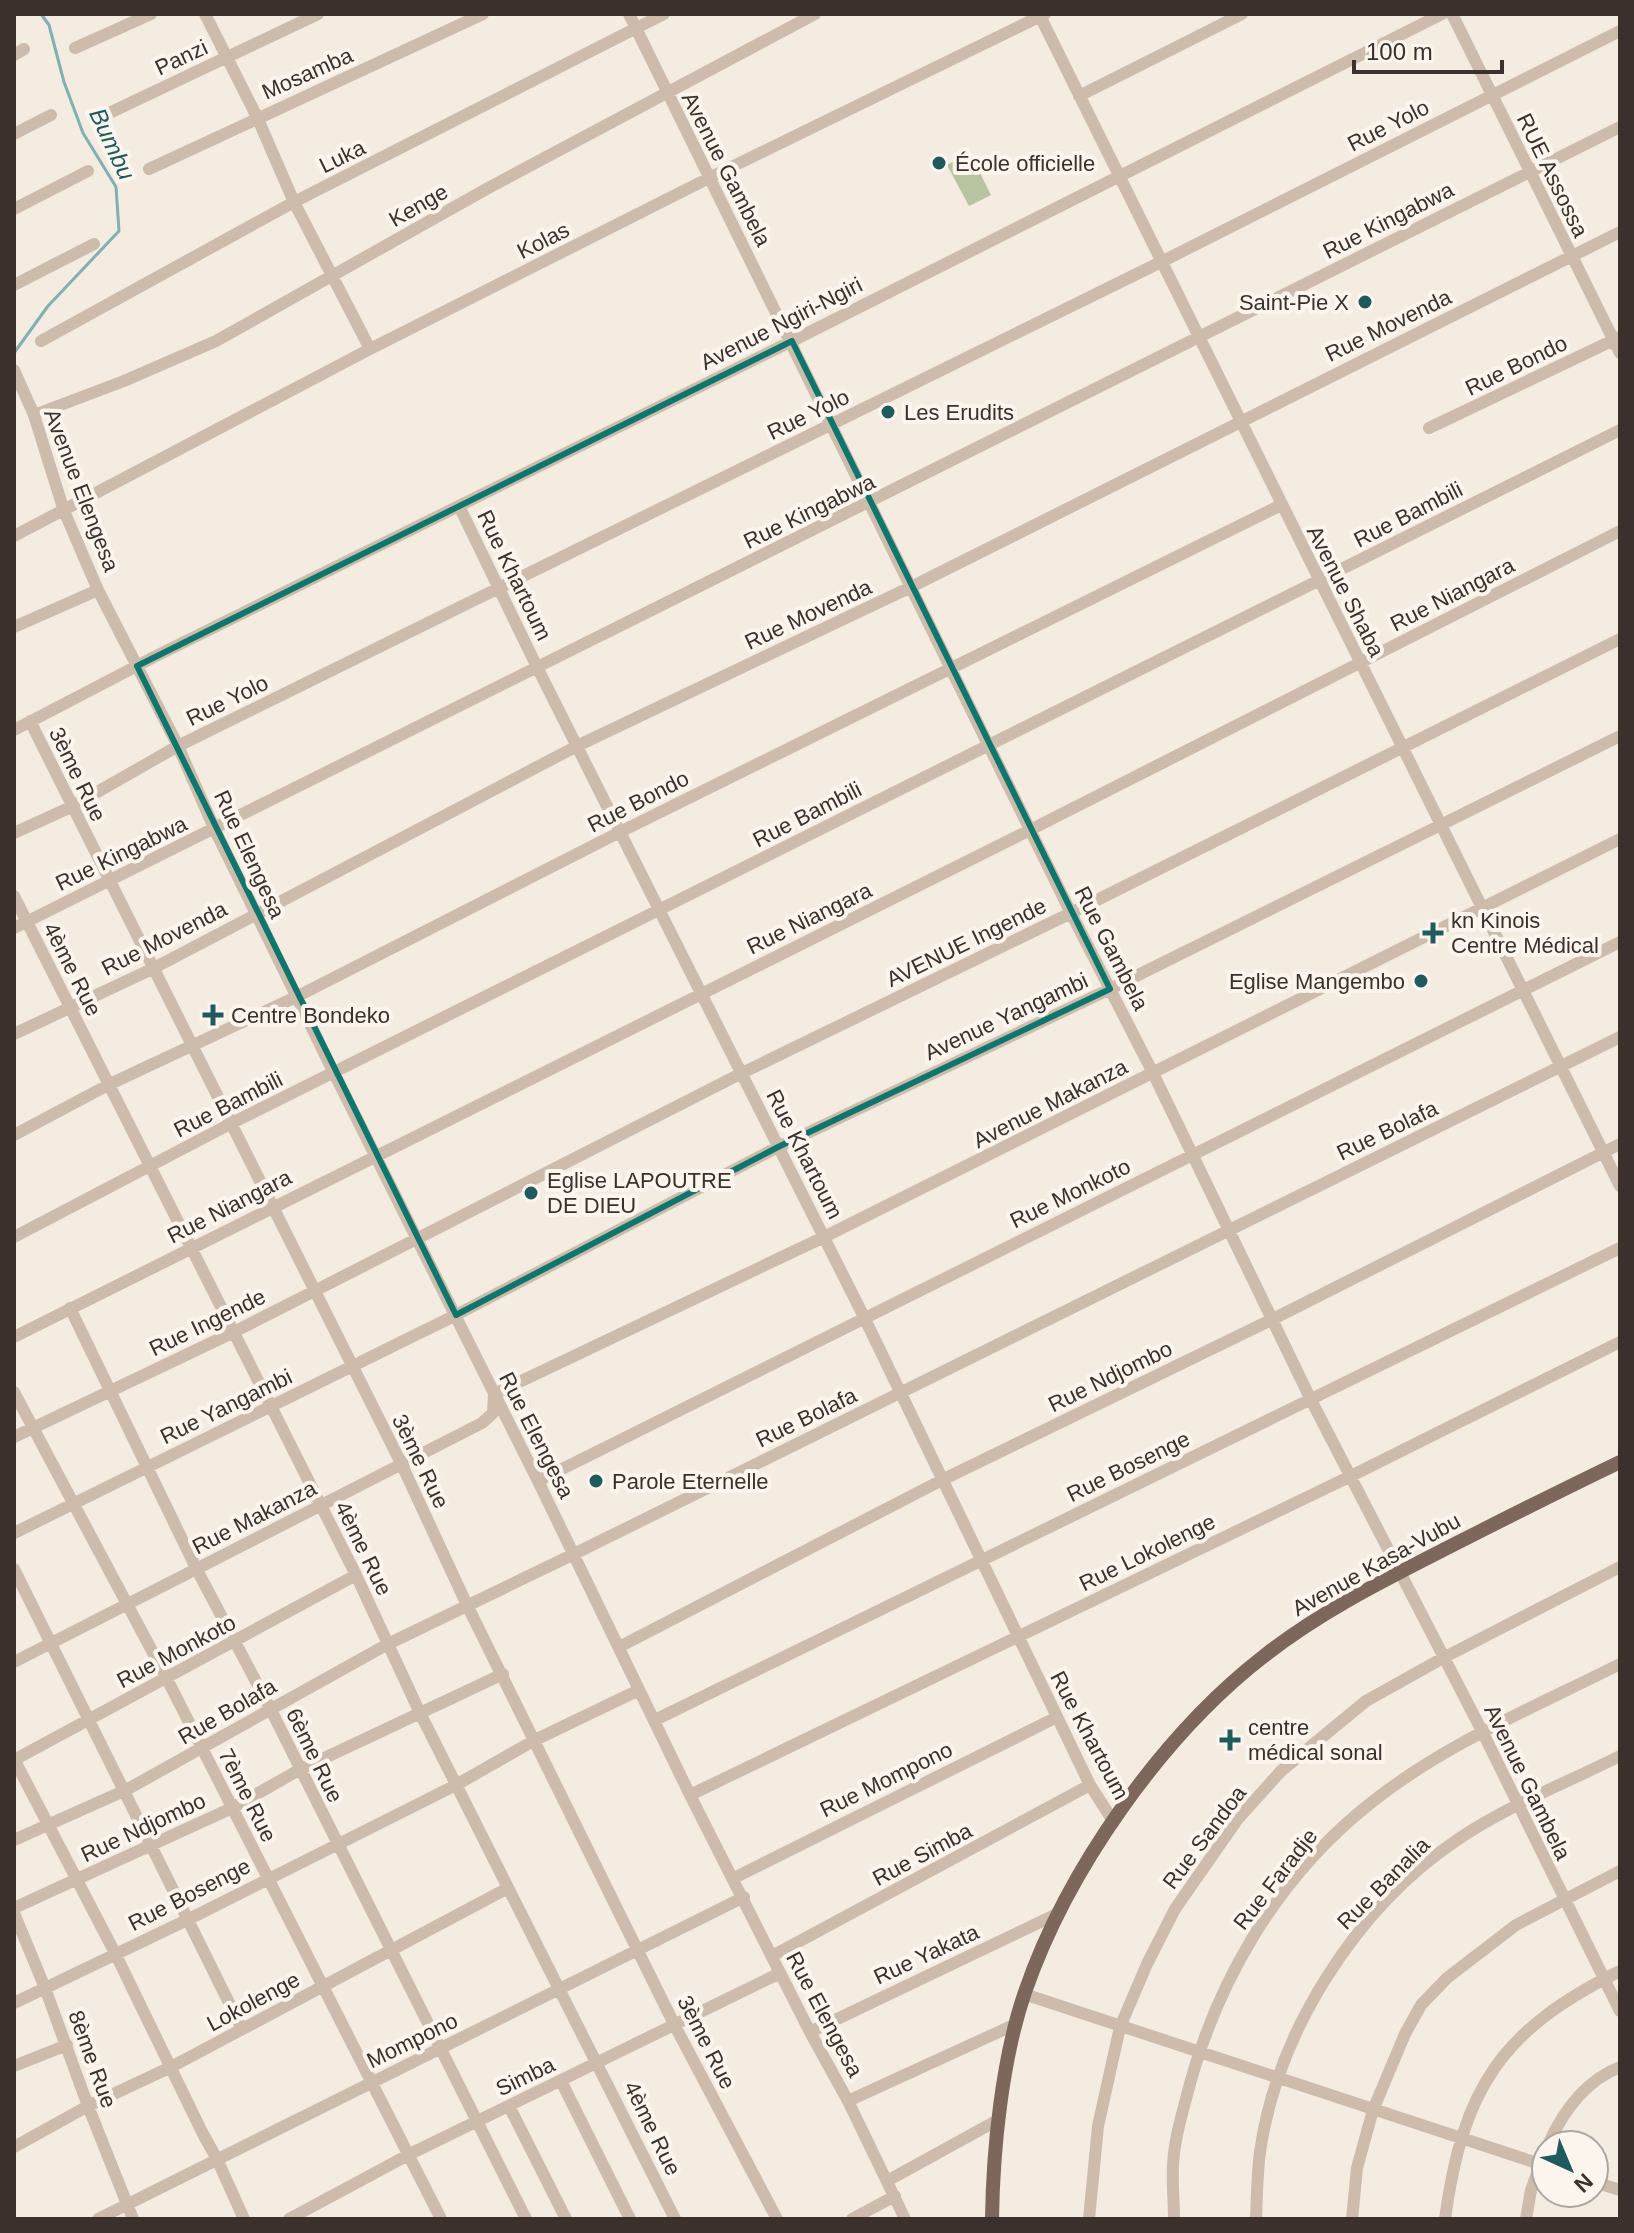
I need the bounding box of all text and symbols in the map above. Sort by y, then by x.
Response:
scale bar [1354,24,1502,74]
street label: Panzi [151,34,211,80]
text: 100 m [1366,38,1433,65]
street label: Mosamba [258,42,357,105]
street label: Avenue Gambela [677,88,777,251]
street label: Rue Yolo [1343,94,1433,157]
water label: Bumbu [84,104,141,184]
street label: RUE Assossa [1512,109,1594,242]
street label: Luka [315,134,370,178]
place label: École officielle [955,151,1095,176]
marker: École officielle [930,154,948,172]
street label: Rue Kingabwa [1319,176,1458,264]
street label: Kenge [384,179,452,232]
street label: Kolas [513,217,573,264]
street label: Avenue Ngiri-Ngiri [696,272,866,375]
street label: Rue Movenda [1321,284,1456,367]
place label: Saint-Pie X [1239,290,1349,315]
marker: Saint-Pie X [1356,293,1374,311]
street label: Rue Bondo [1461,330,1571,401]
street label: Rue Yolo [763,384,853,445]
place label: Les Erudits [904,400,1014,425]
marker: Les Erudits [879,403,897,421]
street label: Avenue Elengesa [39,405,124,576]
street label: Rue Kingabwa [739,469,880,554]
street label: Rue Bambili [1350,476,1467,553]
street label: Rue Khartoum [472,506,557,644]
street label: Avenue Shaba [1302,521,1390,662]
street label: Rue Niangara [1386,552,1519,636]
street label: Rue Movenda [741,574,876,655]
street label: Rue Yolo [182,670,272,731]
street label: 3ème Rue [44,723,111,825]
street label: Rue Bondo [584,765,693,838]
street label: Rue Bambili [749,776,866,853]
street label: Rue Elengesa [209,786,290,923]
street label: Rue Kingabwa [51,811,192,896]
street label: Rue Niangara [743,877,876,959]
street label: Rue Gambela [1070,882,1154,1015]
street label: AVENUE Ingende [882,893,1050,992]
street label: Rue Movenda [98,896,232,981]
place label: kn Kinois Centre Médical [1451,908,1599,958]
street label: 4ème Rue [38,918,107,1020]
marker: kn Kinois Centre Médical [1422,922,1444,944]
street label: Avenue Yangambi [921,968,1092,1065]
place label: Eglise Mangembo [1229,969,1405,994]
marker: Eglise Mangembo [1412,972,1430,990]
place label: Centre Bondeko [231,1003,390,1028]
marker: Centre Bondeko [202,1004,224,1026]
street label: Avenue Makanza [969,1053,1132,1153]
street label: Rue Bambili [170,1066,287,1143]
street label: Rue Khartoum [761,1085,848,1223]
street label: Rue Bolafa [1333,1095,1442,1166]
street label: Rue Monkoto [1006,1154,1135,1233]
street label: Rue Niangara [163,1164,296,1248]
place label: Eglise LAPOUTRE DE DIEU [547,1168,732,1218]
marker: Eglise LAPOUTRE DE DIEU [522,1184,540,1202]
street label: Rue Ingende [145,1284,269,1361]
street label: Rue Ndjombo [1044,1336,1176,1417]
street label: Rue Yangambi [156,1364,296,1449]
street label: Rue Elengesa [494,1368,579,1503]
street label: Rue Bolafa [752,1382,861,1453]
street label: 3ème Rue [387,1410,454,1512]
street label: Rue Bosenge [1063,1426,1194,1507]
place label: Parole Eternelle [612,1469,769,1494]
marker: Parole Eternelle [587,1472,605,1490]
street label: Rue Makanza [188,1475,321,1559]
street label: 4ème Rue [330,1497,397,1599]
street label: Avenue Kasa-Vubu [1288,1508,1465,1621]
street label: Rue Lokolenge [1075,1509,1219,1596]
street label: Rue Monkoto [113,1610,240,1693]
street label: Rue Khartoum [1045,1667,1134,1804]
street label: Rue Bolafa [174,1673,281,1749]
street label: Avenue Gambela [1479,1701,1576,1865]
street label: 6ème Rue [281,1704,348,1806]
place label: centre médical sonal [1248,1715,1383,1765]
marker: centre médical sonal [1219,1729,1241,1751]
street label: Rue Mompono [816,1737,957,1822]
street label: 7ème Rue [213,1744,282,1846]
street label: Rue Sandoa [1158,1780,1252,1894]
street label: Rue Ndjombo [77,1788,209,1867]
street label: Rue Simba [868,1818,977,1891]
street label: Rue Faradje [1228,1824,1323,1935]
street label: Rue Banalia [1332,1832,1435,1935]
street label: Rue Bosenge [124,1853,254,1936]
street label: Rue Yakata [870,1919,983,1990]
street label: Rue Elengesa [781,1947,868,2082]
street label: Lokolenge [203,1967,304,2036]
street label: 3ème Rue [672,1991,741,2093]
street label: 8ème Rue [63,2007,122,2111]
street label: Mompono [363,2008,462,2073]
street label: Simba [492,2051,559,2101]
street label: 4ème Rue [619,2077,686,2179]
north arrow [1530,2129,1610,2209]
text: N [1569,2169,1598,2198]

